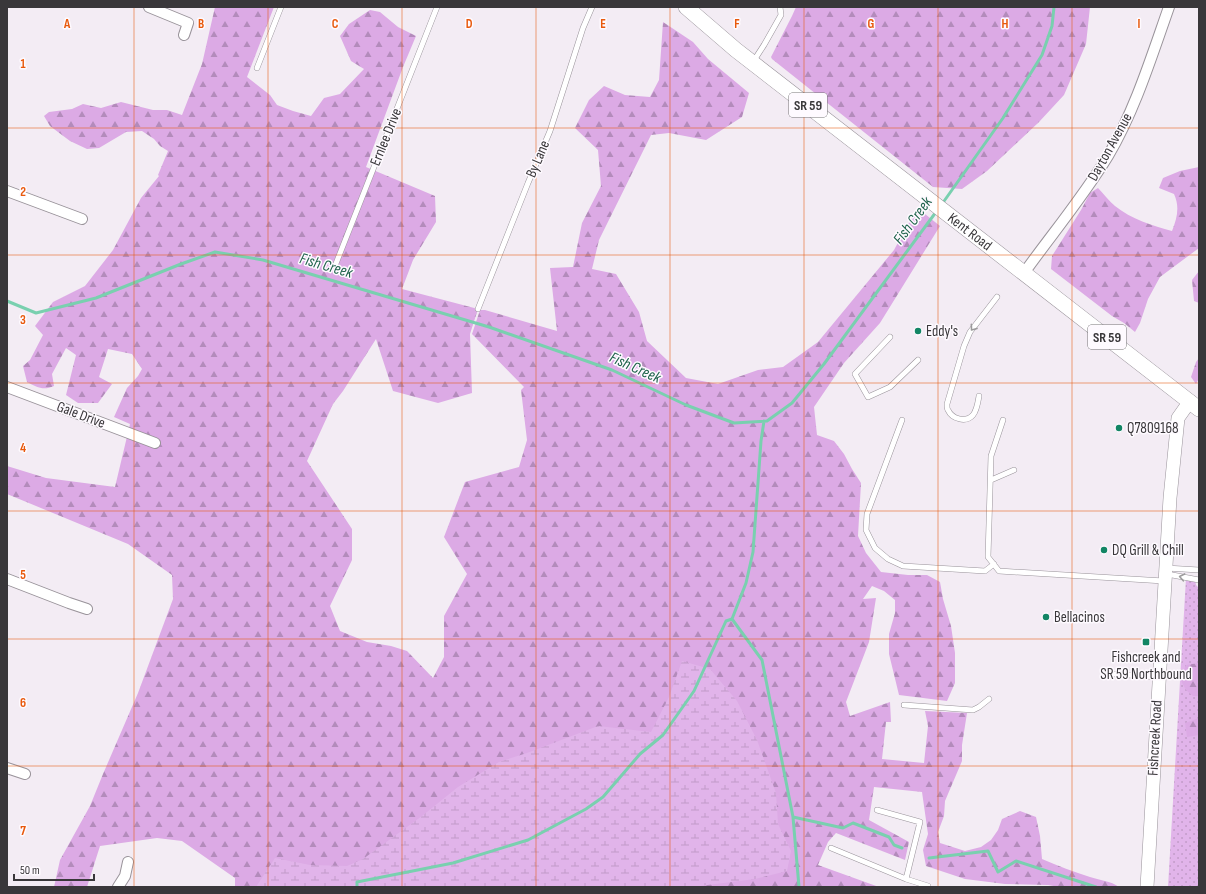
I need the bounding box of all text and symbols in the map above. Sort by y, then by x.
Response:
text: A [63,16,71,32]
text: B [198,16,204,32]
text: C [332,16,339,32]
text: D [466,16,473,32]
text: E [600,16,606,32]
text: F [734,16,740,32]
text: G [868,16,875,32]
text: H [1002,16,1009,32]
text: I [1138,16,1141,32]
text: 1 [20,56,26,72]
road number: SR 59 [789,93,827,117]
street label: Ernlee Drive [366,105,406,169]
street label: Dayton Avenue [1084,110,1136,184]
street label: By Lane [522,138,554,180]
text: 2 [20,184,26,200]
water label: Fish Creek [889,193,937,249]
street label: Kent Road [944,208,996,255]
water label: Fish Creek [297,249,356,283]
text: 3 [20,312,26,328]
place label: Eddy's [926,322,958,341]
one-way arrow [971,323,978,330]
road number: SR 59 [1088,325,1126,349]
marker: Eddy's [913,326,923,336]
water label: Fish Creek [606,348,665,388]
street label: Gale Drive [54,397,108,433]
place label: Q7809168 [1127,419,1179,438]
marker: Q7809168 [1114,423,1124,433]
text: 4 [20,440,26,456]
place label: DQ Grill & Chill [1112,541,1184,560]
marker: DQ Grill & Chill [1099,545,1109,555]
text: 5 [20,567,26,583]
one-way arrow [1179,574,1185,582]
place label: Bellacinos [1054,608,1105,627]
marker: Bellacinos [1041,612,1051,622]
marker: Fishcreek and SR 59 Northbound [1141,637,1151,647]
place label: Fishcreek and SR 59 Northbound [1100,648,1192,684]
text: 6 [20,695,26,711]
street label: Fishcreek Road [1144,700,1166,776]
text: 7 [20,823,26,839]
scale bar [14,856,94,882]
text: 50 m [20,863,40,878]

